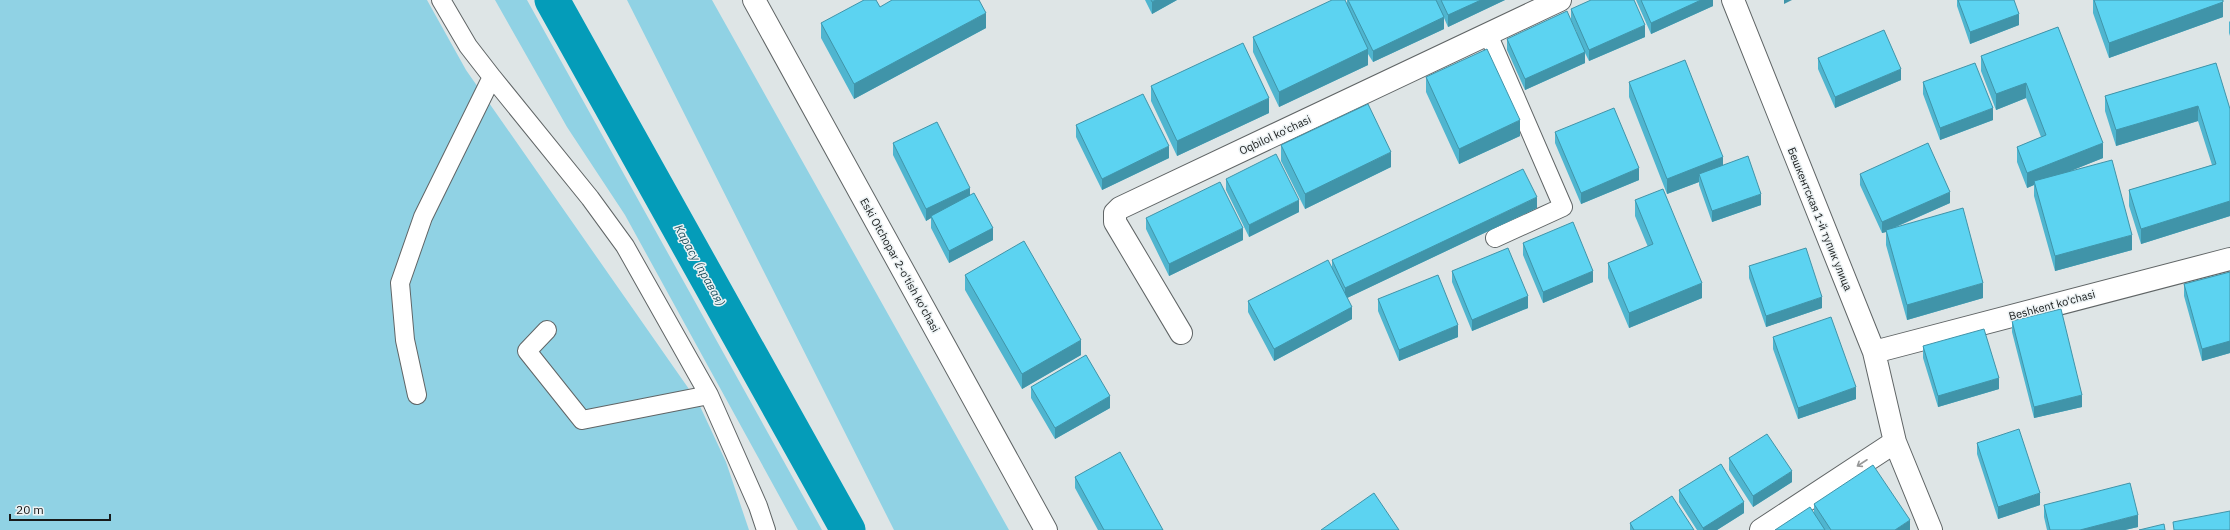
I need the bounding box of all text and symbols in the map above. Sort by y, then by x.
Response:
street label: Oqbilol ko'chasi [1237,112,1313,158]
street label: Бешкентская 1-й тупик улица [1785,145,1855,293]
street label: Eski Otchopar 2-o'tish ko'chasi [857,195,943,335]
water label: Карасу (правая) [671,222,729,308]
street label: Beshkent ko'chasi [2007,287,2097,323]
one-way arrow [1857,459,1868,467]
scale bar [10,496,110,522]
text: 20 m [16,502,44,517]

